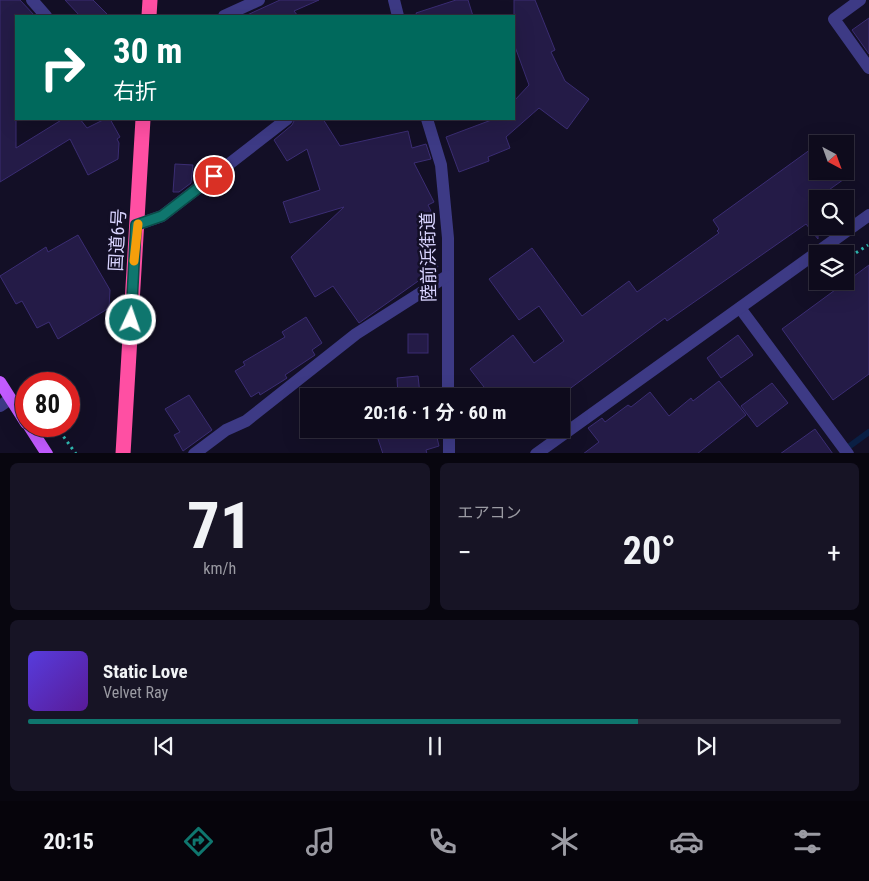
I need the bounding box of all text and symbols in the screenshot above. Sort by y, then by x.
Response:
text: 30 m [113,31,182,72]
icon: right [30,35,95,100]
text: 右折 [113,79,157,104]
north arrow [809,135,854,180]
map controls [809,135,854,290]
pin [193,155,235,197]
icon: arrive [200,162,228,190]
button: search [809,190,854,235]
street label: 国道6号 [105,208,129,272]
street label: 陸前浜街道 [417,212,439,302]
button: layers [809,245,854,290]
position arrow [104,293,156,345]
speed limit sign: 80 [15,372,80,437]
text: 20:16 · 1 分 · 60 m [364,401,506,424]
text: 71 [187,488,253,564]
text: エアコン [458,503,522,522]
text: 20° [623,529,676,573]
text: − [458,536,472,569]
text: + [827,536,841,569]
text: km/h [203,559,236,578]
text: Static Love [103,660,188,683]
text: Velvet Ray [103,683,168,702]
icon: previous [150,732,178,760]
icon: pause [421,732,449,760]
icon: next [692,732,720,760]
icon: directions [181,824,216,859]
icon: music [303,824,338,859]
icon: phone [425,824,460,859]
icon: climate [547,824,582,859]
icon: car [669,824,704,859]
icon: filters [790,824,825,859]
text: 20:15 [43,829,94,854]

